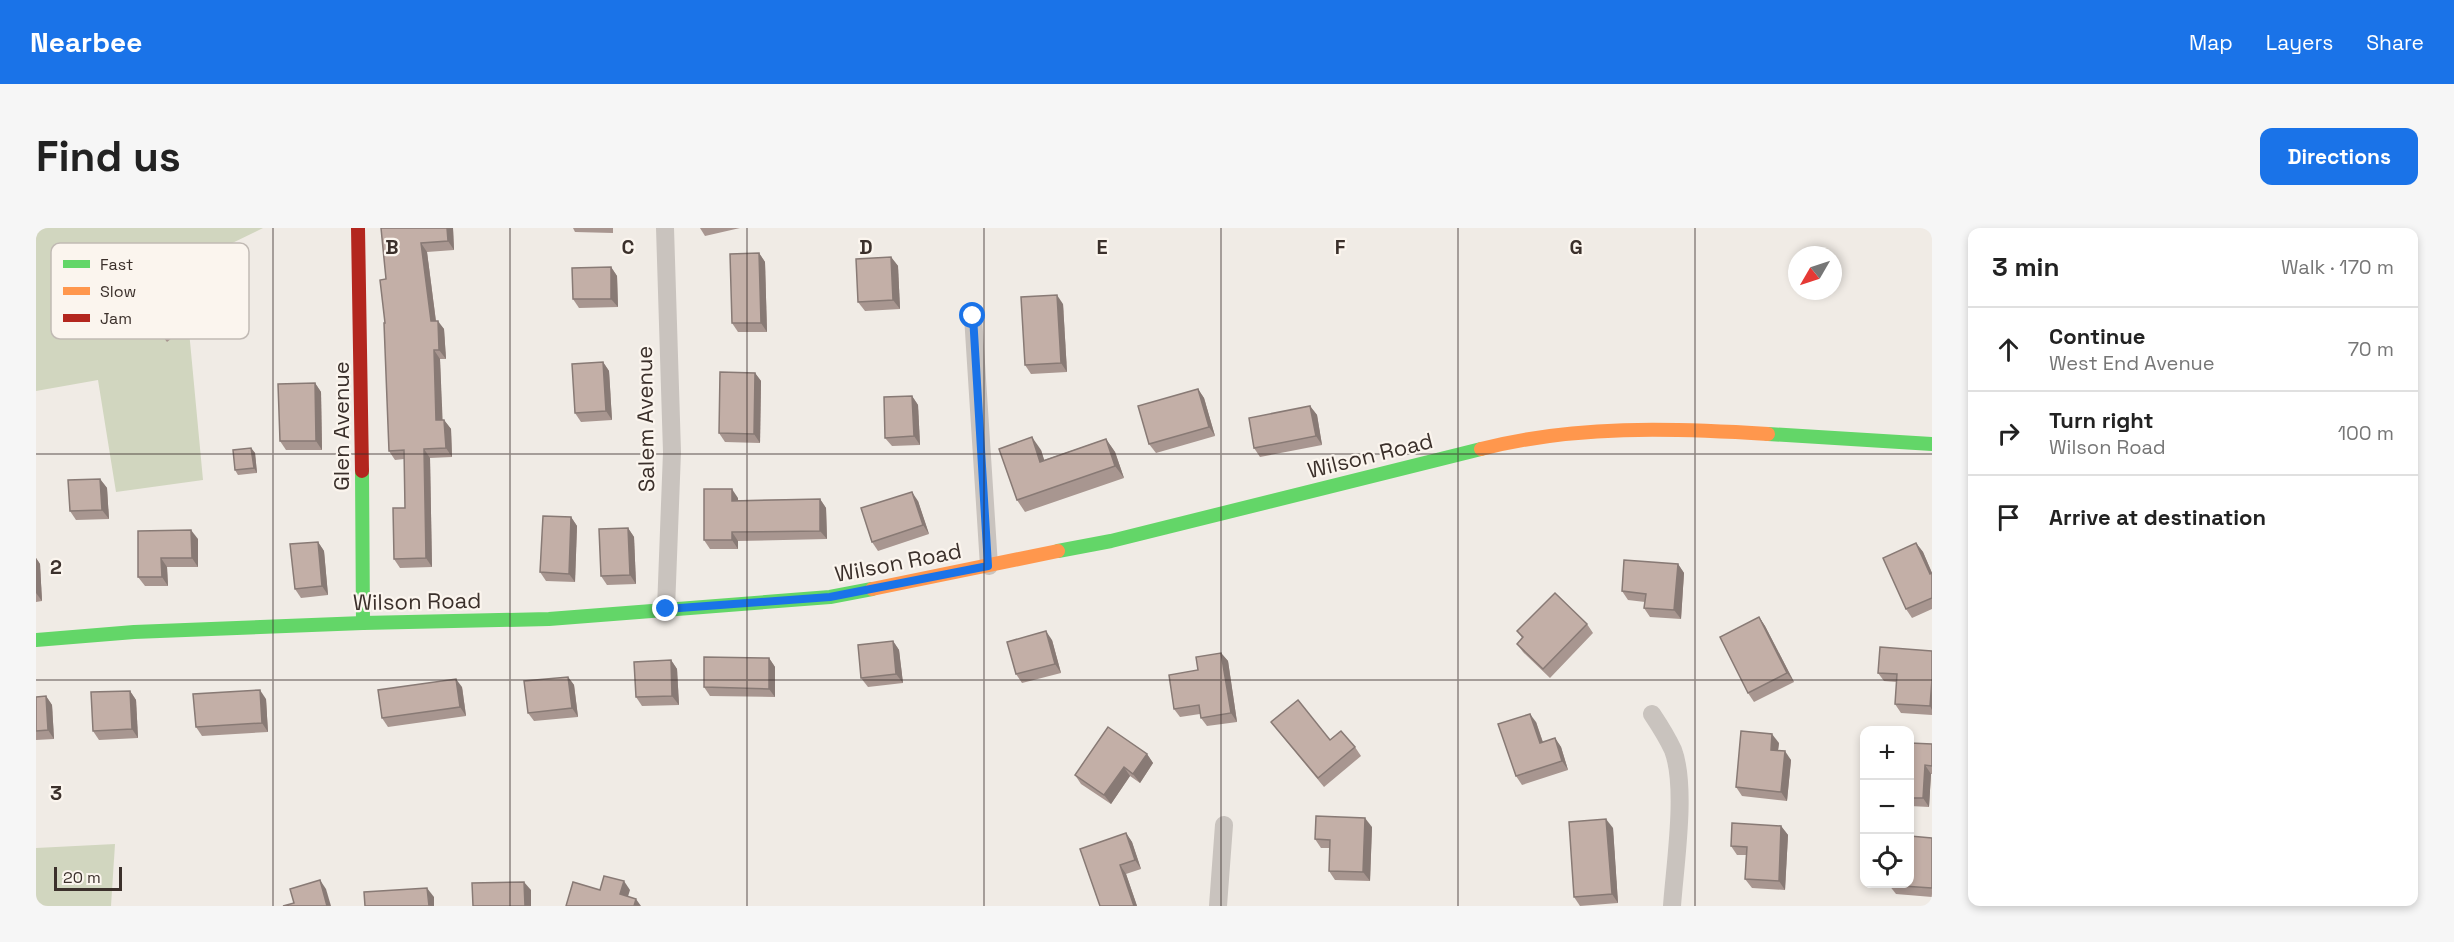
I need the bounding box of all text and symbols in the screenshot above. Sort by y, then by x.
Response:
text: Nearbee [30,24,142,60]
text: Map [2189,29,2233,56]
text: Layers [2266,29,2333,56]
text: Share [2366,29,2424,56]
button: Directions [2260,128,2418,185]
text: Find us [36,130,181,183]
text: B [385,234,399,260]
text: C [622,234,635,260]
text: D [859,234,873,260]
text: E [1096,234,1108,260]
text: F [1335,234,1346,260]
text: G [1569,234,1583,260]
legend [51,243,249,339]
north arrow [1788,246,1842,300]
text: 3 min [1992,250,2060,284]
text: Fast [100,254,133,275]
text: Walk · 170 m [2281,254,2394,280]
text: Slow [100,281,136,302]
route start [959,302,985,328]
text: Jam [100,308,132,329]
text: Continue [2049,322,2145,350]
icon: ahead [1992,333,2025,366]
text: 70 m [2348,336,2394,362]
street label: Salem Avenue [630,346,660,492]
text: West End Avenue [2049,350,2215,376]
street label: Glen Avenue [327,361,355,491]
text: Turn right [2049,406,2154,434]
icon: right [1992,417,2025,450]
text: 100 m [2338,420,2394,446]
street label: Wilson Road [1304,426,1436,484]
text: Wilson Road [2049,434,2166,460]
icon: arrive [1992,501,2025,534]
text: Arrive at destination [2049,503,2266,531]
street label: Wilson Road [832,536,964,588]
text: 2 [50,554,62,580]
street label: Wilson Road [353,586,481,616]
route end [652,595,678,621]
map controls [1860,726,1914,888]
button: + [1860,726,1914,780]
text: 3 [50,780,62,806]
button: − [1860,780,1914,834]
button: locate [1860,834,1914,888]
scale bar [54,864,122,892]
text: 20 m [63,867,101,888]

